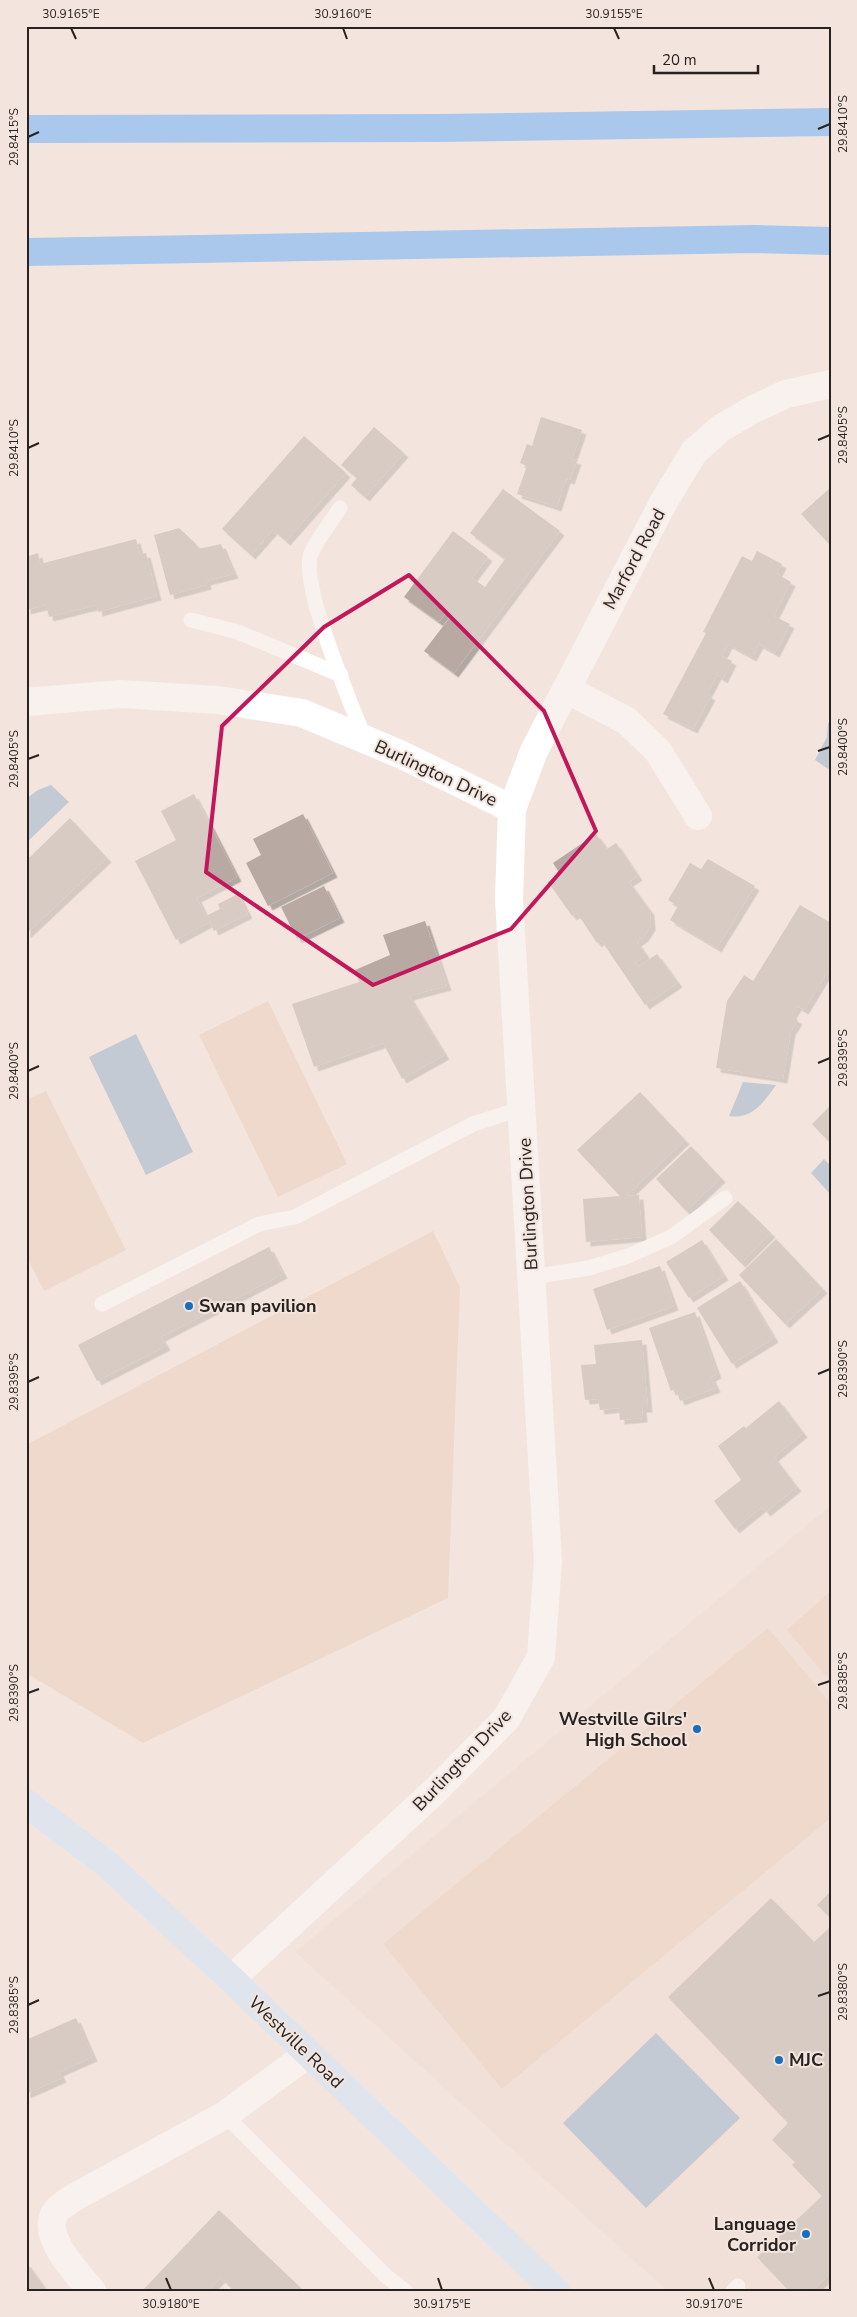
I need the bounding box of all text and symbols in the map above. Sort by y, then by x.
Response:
text: 30.9165°E [42,6,100,22]
text: 30.9160°E [314,6,372,22]
text: 30.9155°E [585,6,643,22]
scale bar [654,42,758,74]
text: 20 m [662,50,697,70]
text: 29.8410°S [835,95,851,153]
text: 29.8415°S [6,108,22,166]
text: 29.8405°S [835,406,851,464]
text: 29.8410°S [6,419,22,477]
street label: Marford Road [597,504,671,614]
text: 29.8400°S [835,718,851,776]
text: 29.8405°S [6,730,22,788]
street label: Burlington Drive [371,734,501,812]
text: 29.8395°S [835,1029,851,1087]
text: 29.8400°S [6,1042,22,1100]
street label: Burlington Drive [513,1137,543,1271]
place label: Swan pavilion [199,1294,317,1318]
marker: Swan pavilion [183,1300,195,1312]
text: 29.8390°S [835,1340,851,1398]
text: 29.8395°S [6,1353,22,1411]
text: 29.8385°S [835,1652,851,1710]
text: 29.8390°S [6,1664,22,1722]
street label: Burlington Drive [407,1704,517,1816]
place label: Westville Gilrs' High School [559,1707,687,1752]
marker: Westville Gilrs' High School [691,1723,703,1735]
text: 29.8380°S [835,1963,851,2021]
text: 29.8385°S [6,1976,22,2034]
street label: Westville Road [243,1990,349,2094]
place label: MJC [789,2048,823,2072]
marker: MJC [773,2054,785,2066]
place label: Language Corridor [714,2212,796,2257]
marker: Language Corridor [800,2228,812,2240]
text: 30.9180°E [142,2296,200,2312]
text: 30.9175°E [413,2296,471,2312]
text: 30.9170°E [685,2296,743,2312]

